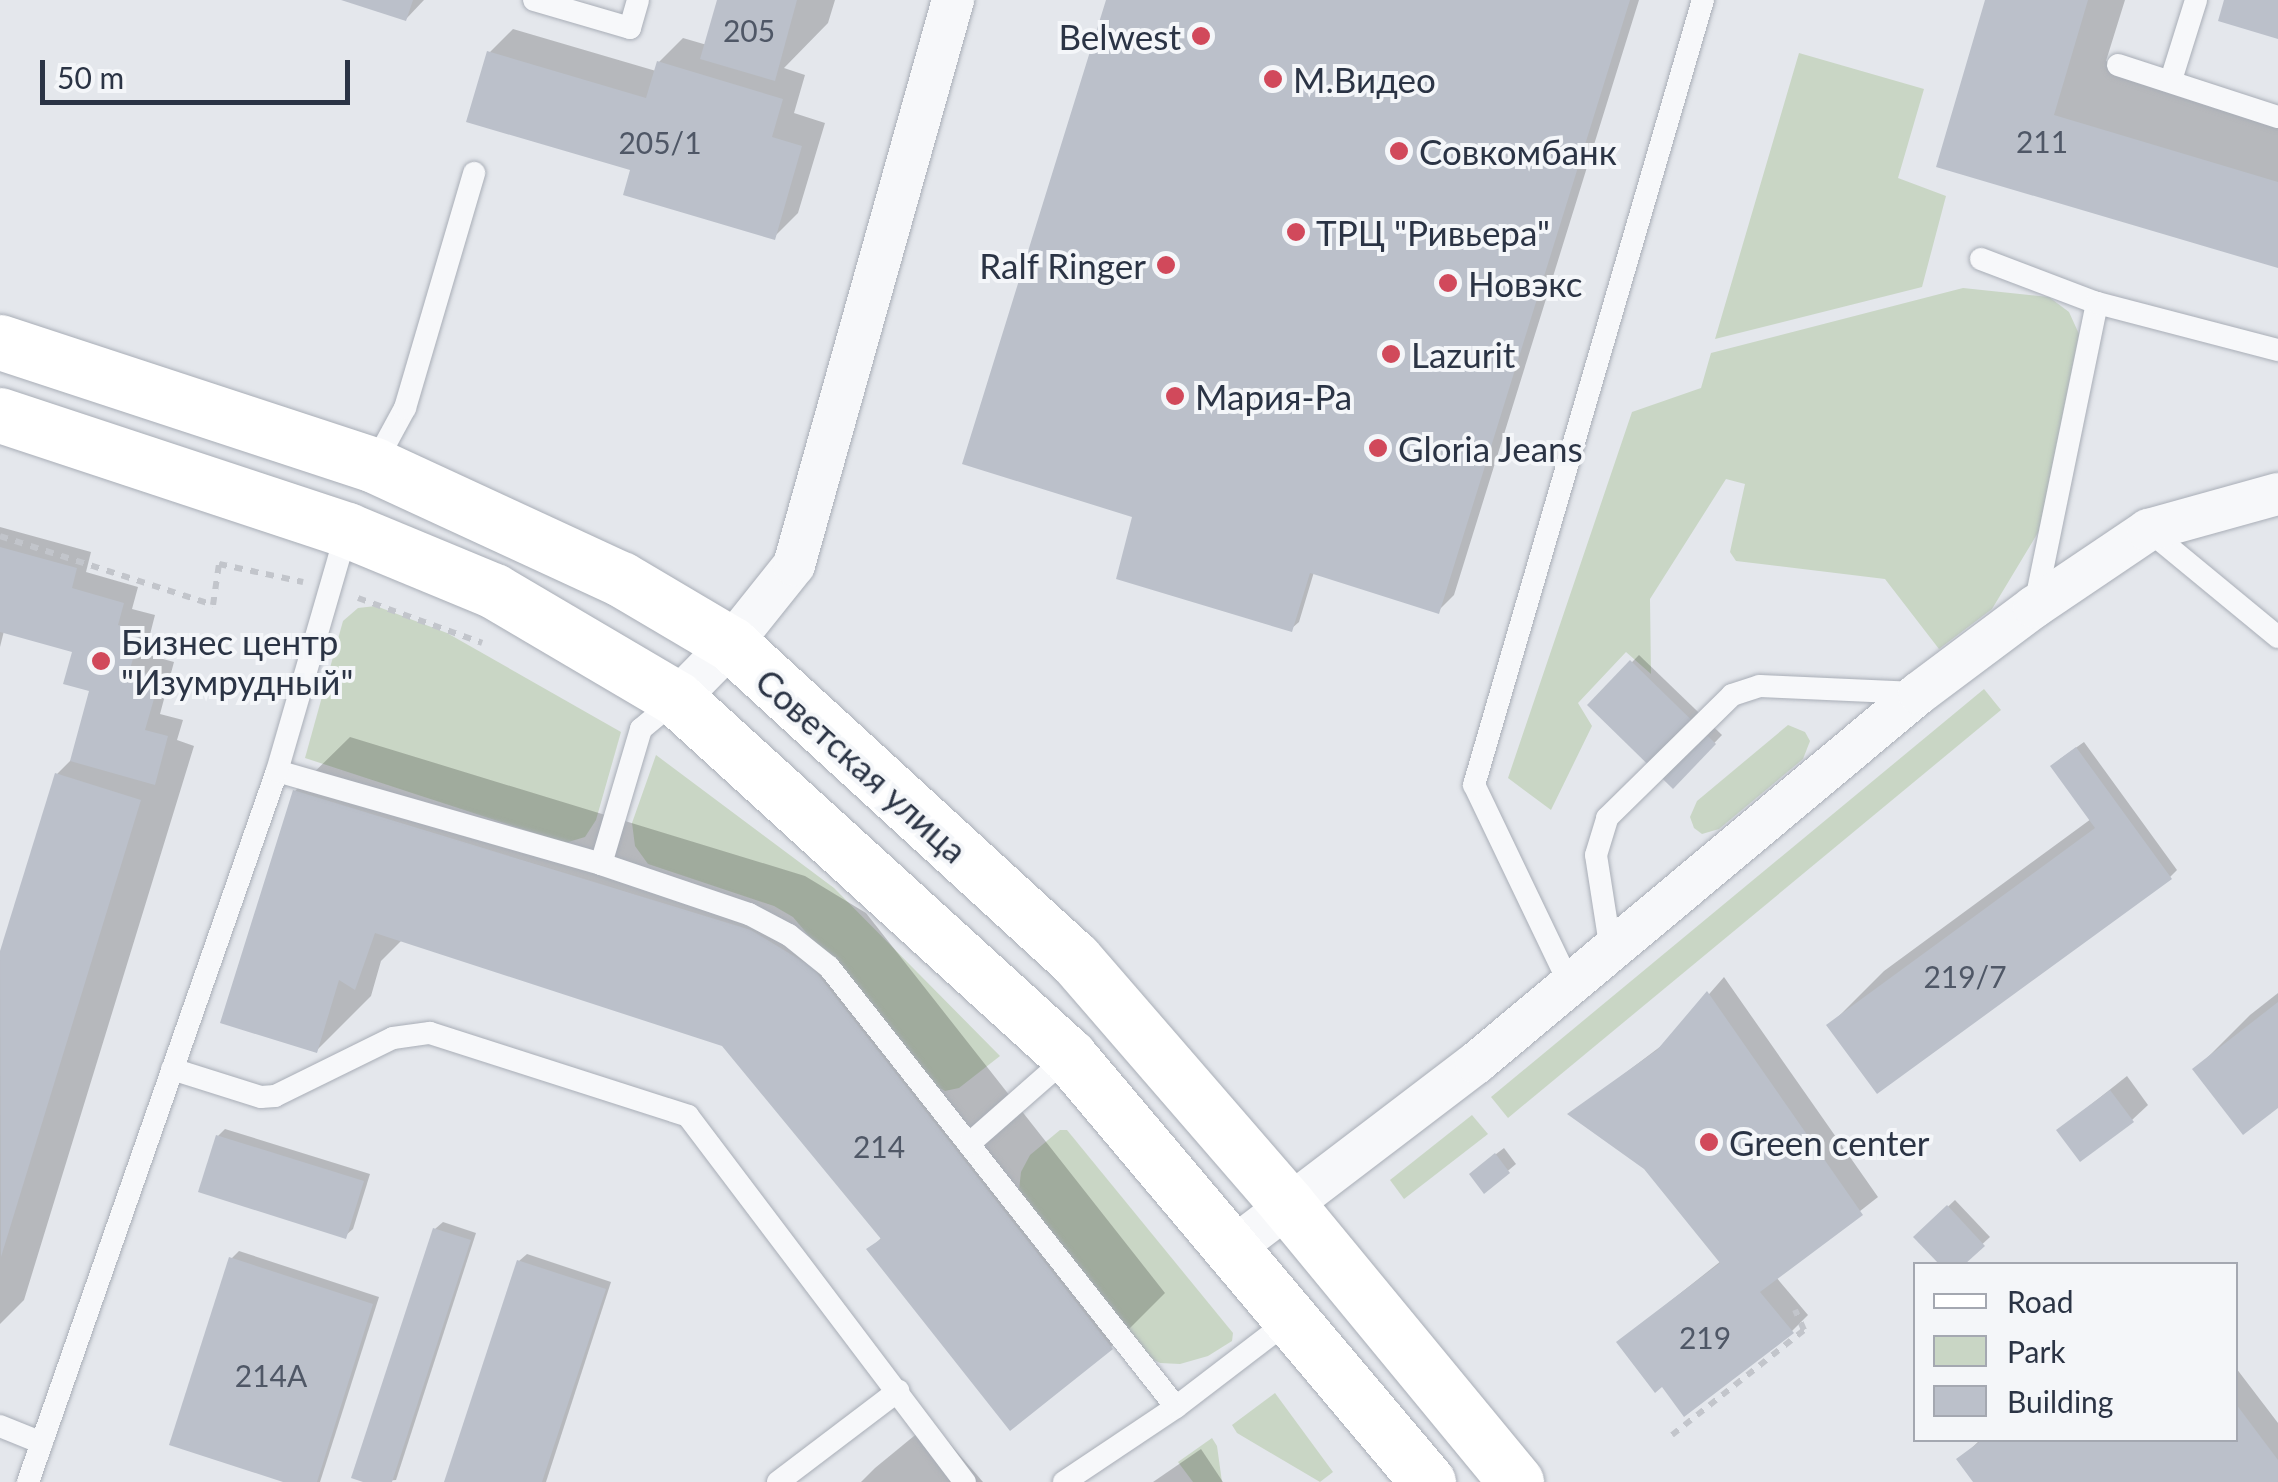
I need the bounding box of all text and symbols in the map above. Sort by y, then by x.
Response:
house number: 205 [723,12,775,48]
place label: Belwest [1058,15,1181,57]
marker: Belwest [1190,25,1212,47]
scale bar [45,40,355,102]
place label: М.Видео [1293,58,1436,100]
text: 50 m [57,59,124,95]
marker: М.Видео [1262,68,1284,90]
house number: 211 [2016,123,2068,159]
house number: 205/1 [618,124,702,160]
place label: Совкомбанк [1419,130,1617,172]
marker: Совкомбанк [1388,140,1410,162]
place label: ТРЦ "Ривьера" [1316,211,1550,253]
marker: ТРЦ "Ривьера" [1285,221,1307,243]
place label: Ralf Ringer [979,244,1146,286]
marker: Ralf Ringer [1155,254,1177,276]
place label: Новэкс [1468,262,1582,304]
marker: Новэкс [1437,272,1459,294]
place label: Lazurit [1411,333,1515,375]
marker: Lazurit [1380,343,1402,365]
place label: Мария-Ра [1195,375,1352,417]
marker: Мария-Ра [1164,385,1186,407]
place label: Gloria Jeans [1398,427,1584,469]
marker: Gloria Jeans [1367,437,1389,459]
place label: Бизнес центр "Изумрудный" [121,620,353,702]
marker: Бизнес центр "Изумрудный" [90,650,112,672]
street label: Советская улица [748,659,976,871]
house number: 219/7 [1923,958,2007,994]
place label: Green center [1729,1121,1930,1163]
house number: 214 [853,1128,905,1164]
marker: Green center [1698,1131,1720,1153]
legend [1913,1262,2238,1442]
text: Road [2007,1283,2074,1319]
house number: 219 [1679,1319,1731,1355]
text: Park [2007,1333,2066,1369]
house number: 214А [235,1357,307,1393]
text: Building [2007,1383,2113,1419]

